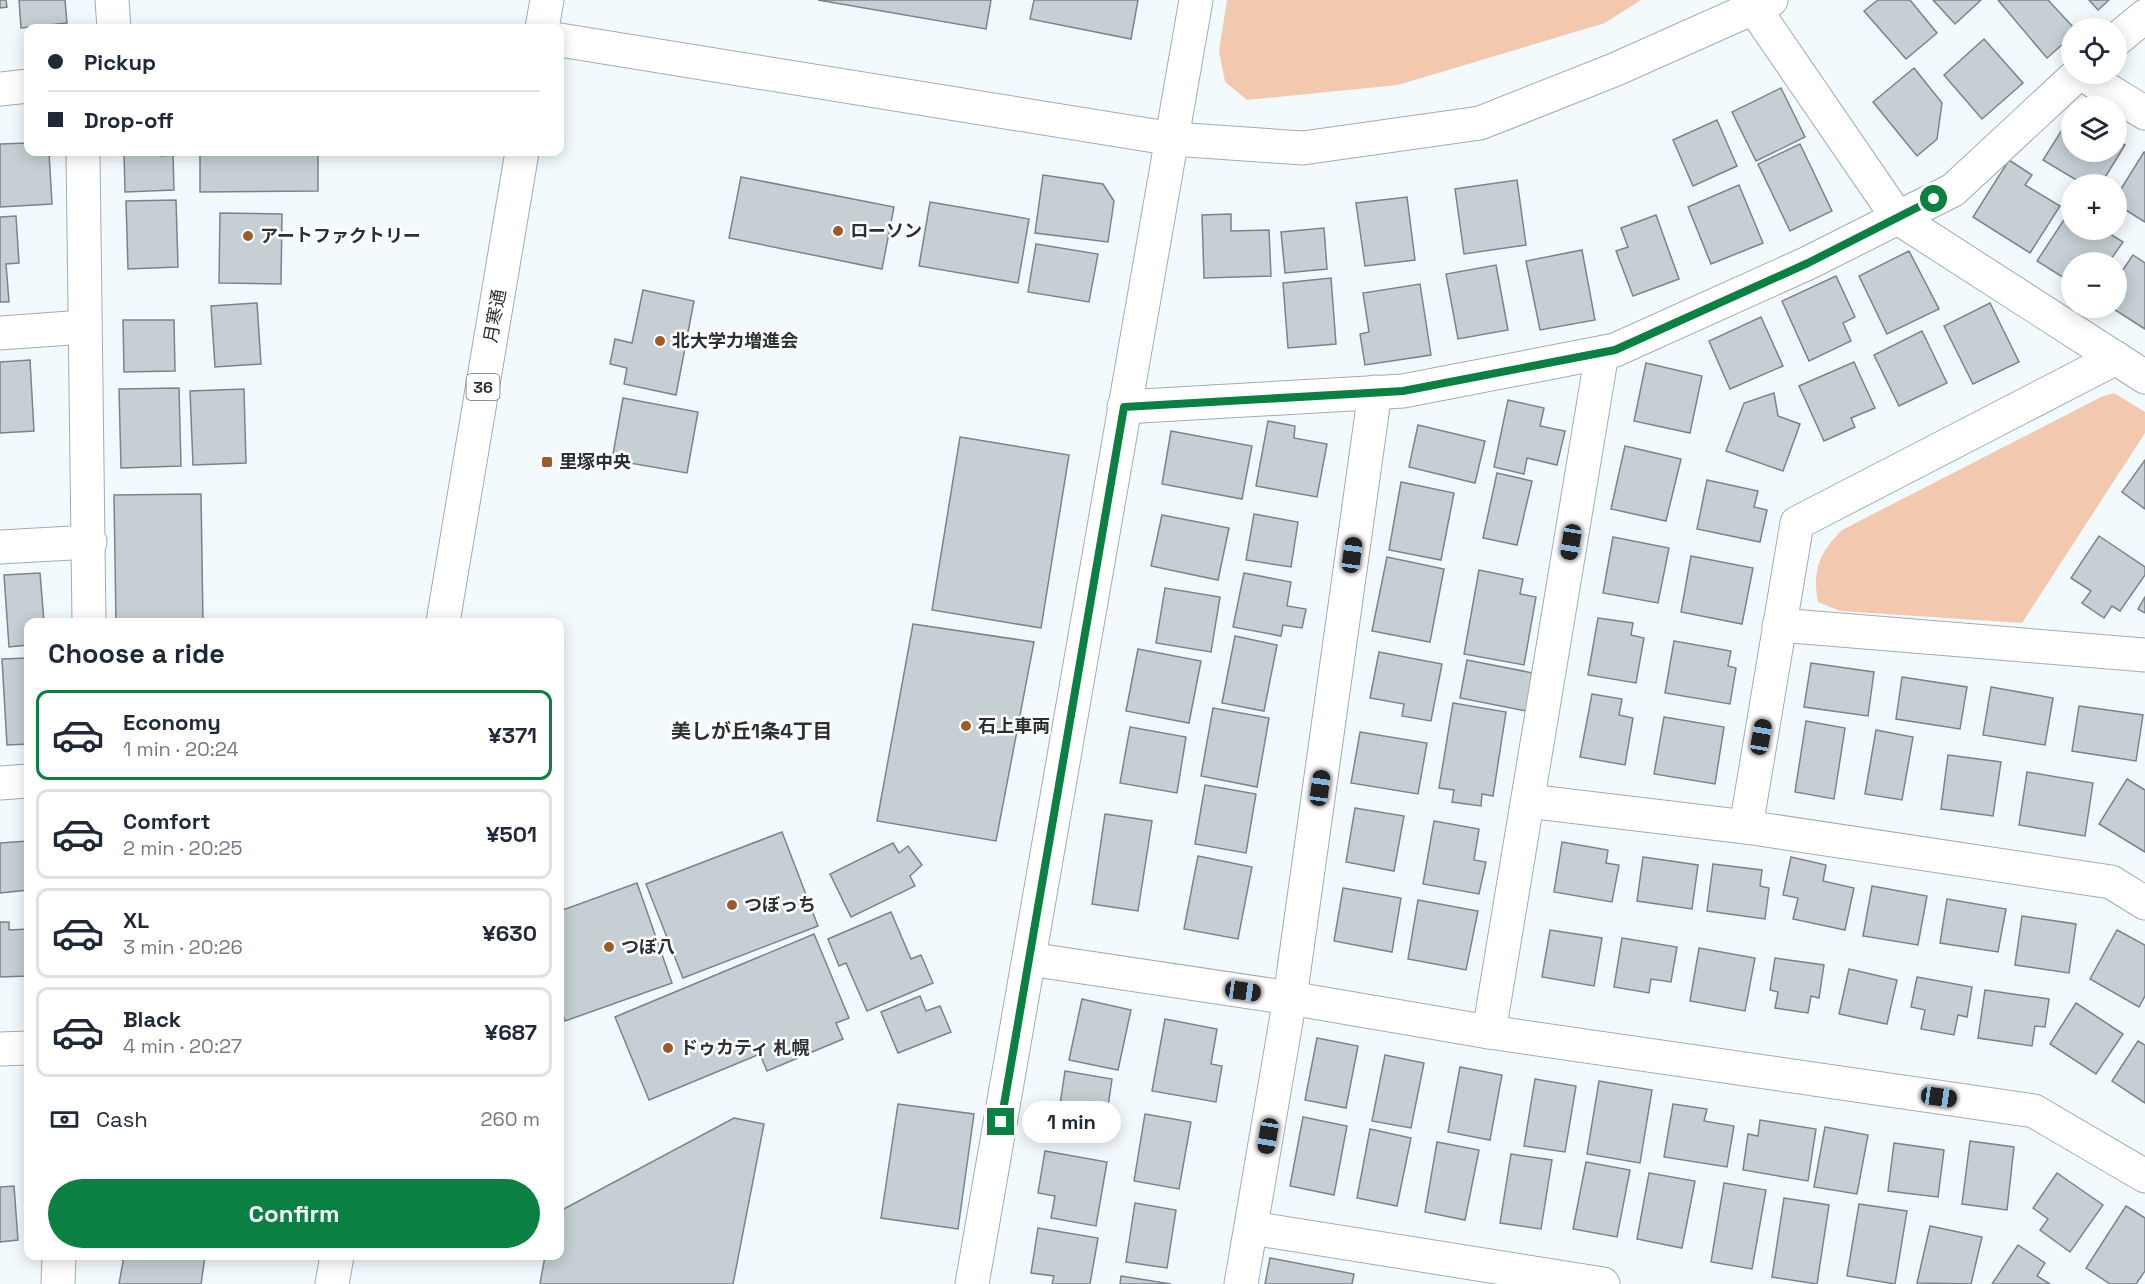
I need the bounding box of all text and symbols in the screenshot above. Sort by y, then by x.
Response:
map controls [2061,18,2127,318]
button: locate [2061,18,2127,84]
text: Pickup [84,48,156,76]
button: layers [2061,96,2127,162]
text: Drop-off [84,106,174,134]
button: + [2061,174,2127,240]
route start [1920,185,1947,212]
place label: ローソン [850,219,922,242]
place label: アートファクトリー [260,224,421,247]
marker: ローソン [831,224,845,238]
marker: アートファクトリー [241,229,255,243]
button: − [2061,252,2127,318]
street label: 月寒通 [478,287,511,344]
place label: 北大学力増進会 [672,329,798,352]
marker: 北大学力増進会 [653,334,667,348]
road number: 36 [466,374,500,400]
place label: 里塚中央 [559,450,631,473]
marker: 里塚中央 [540,455,554,469]
car [1559,523,1583,561]
car [1341,536,1363,574]
text: Choose a ride [48,636,225,671]
icon: car [51,708,105,762]
text: Economy [123,708,221,736]
place label: 石上車両 [978,714,1050,737]
district label: 美しが丘1条4丁目 [671,718,833,744]
car [1749,718,1773,756]
marker: 石上車両 [959,719,973,733]
text: ¥371 [488,721,537,749]
text: 1 min · 20:24 [123,736,239,762]
car [1309,769,1331,807]
icon: car [51,807,105,861]
text: Comfort [123,807,211,835]
text: ¥501 [486,820,537,848]
text: 2 min · 20:25 [123,835,243,861]
place label: つぼっち [744,893,816,916]
marker: つぼっち [725,898,739,912]
icon: car [51,906,105,960]
text: XL [123,906,149,934]
text: ¥630 [482,919,537,947]
text: 3 min · 20:26 [123,934,243,960]
place label: つぼ八 [621,935,675,958]
marker: つぼ八 [602,940,616,954]
car [1224,980,1262,1002]
icon: car [51,1005,105,1059]
text: Black [123,1005,181,1033]
text: ¥687 [485,1018,537,1046]
text: 4 min · 20:27 [123,1033,242,1059]
place label: ドゥカティ 札幌 [680,1036,810,1059]
marker: ドゥカティ 札幌 [661,1041,675,1055]
car [1920,1086,1958,1108]
callout: 1 min [1022,1101,1121,1143]
icon: cash [48,1103,81,1136]
text: Cash [96,1105,148,1133]
text: 260 m [481,1106,540,1132]
route end [987,1108,1014,1135]
text: 1 min [1047,1109,1096,1135]
car [1256,1117,1280,1155]
button: Confirm [48,1179,540,1248]

